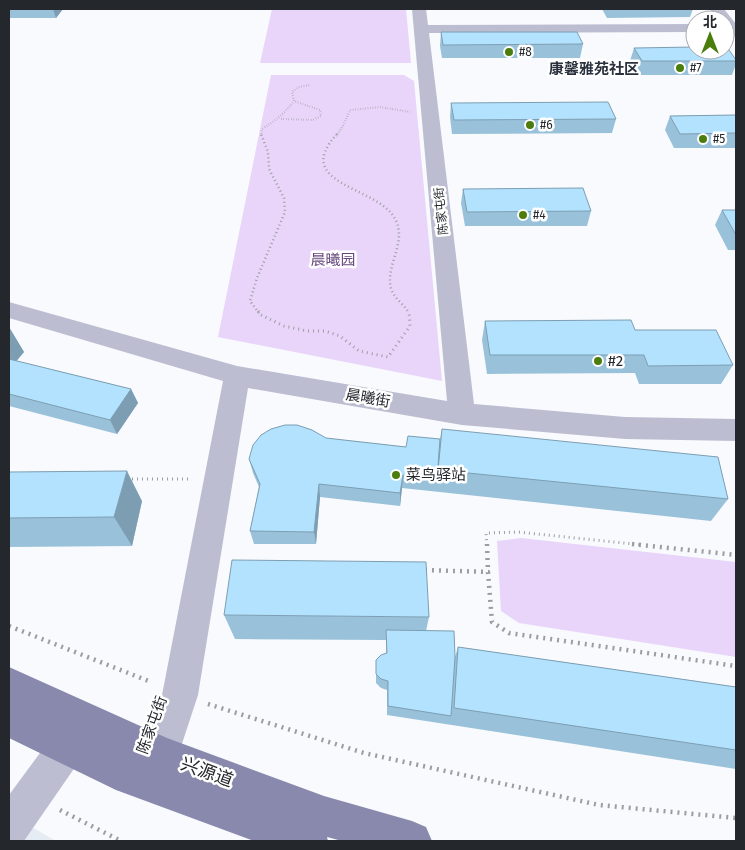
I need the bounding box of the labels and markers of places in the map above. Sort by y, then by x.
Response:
place label: #8 [519,45,532,59]
marker: #8 [503,46,515,58]
place label: #7 [690,61,702,75]
marker: #7 [674,62,686,74]
place label: #6 [540,118,553,132]
marker: #6 [524,119,536,131]
place label: #5 [713,132,725,146]
marker: #5 [697,133,709,145]
place label: #4 [533,208,546,222]
marker: #4 [517,209,529,221]
place label: #2 [608,352,623,370]
marker: #2 [592,355,604,367]
place label: 菜鸟驿站 [406,466,466,484]
marker: 菜鸟驿站 [390,469,402,481]

